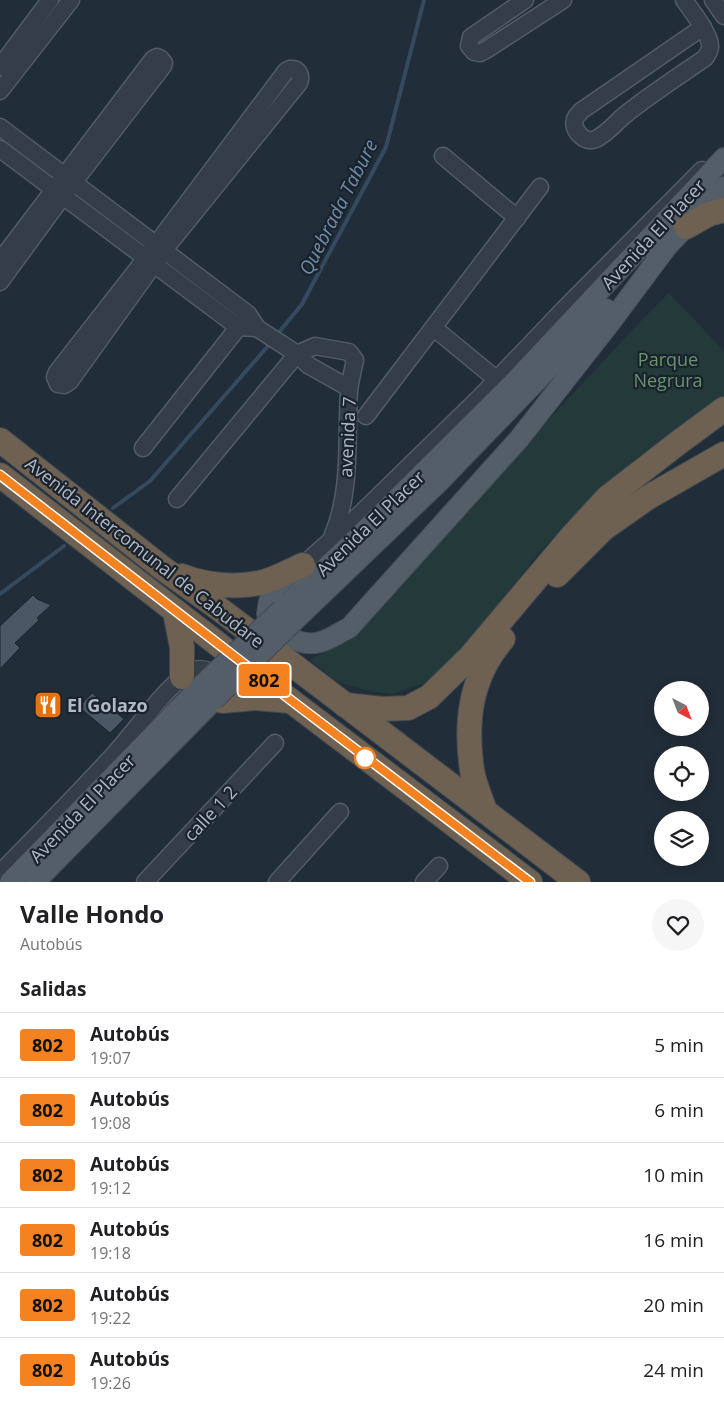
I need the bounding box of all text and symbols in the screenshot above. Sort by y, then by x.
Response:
water label: Quebrada Tabure [293,135,383,279]
street label: Avenida El Placer [596,173,711,294]
park label: Parque Negrura [633,347,703,392]
street label: avenida 7 [333,396,361,478]
street label: Avenida Intercomunal de Cabudare [21,451,269,653]
street label: Avenida El Placer [310,464,430,581]
line badge: 802 [235,664,293,696]
text: 802 [249,668,279,692]
north arrow [654,681,709,736]
map controls [654,681,709,866]
restaurant icon: El Golazo [33,690,63,720]
place label: El Golazo [67,693,148,717]
button: locate [654,746,709,801]
unlabelled marker [354,747,376,769]
street label: Avenida El Placer [24,748,141,868]
street label: calle 1 2 [178,780,242,846]
button: layers [654,811,709,866]
text: Valle Hondo [20,897,164,930]
button: heart [652,899,704,951]
text: Autobús [20,933,82,955]
text: Salidas [20,976,86,1002]
text: Autobús [90,1021,170,1047]
text: 5 min [654,1032,704,1058]
text: 802 [32,1033,63,1057]
text: 19:07 [90,1047,131,1069]
text: Autobús [90,1086,170,1112]
text: 6 min [654,1097,704,1123]
text: 802 [32,1098,63,1122]
text: 19:08 [90,1112,131,1134]
text: Autobús [90,1151,170,1177]
text: 10 min [643,1162,704,1188]
text: 802 [32,1163,63,1187]
text: 19:12 [90,1177,131,1199]
text: Autobús [90,1216,170,1242]
text: 16 min [643,1227,704,1253]
text: 802 [32,1228,63,1252]
text: 19:18 [90,1242,131,1264]
text: Autobús [90,1281,170,1307]
text: 20 min [643,1292,704,1318]
text: 802 [32,1293,63,1317]
text: 19:22 [90,1307,131,1329]
text: Autobús [90,1346,170,1372]
text: 24 min [643,1357,704,1383]
text: 802 [32,1358,63,1382]
text: 19:26 [90,1372,131,1394]

